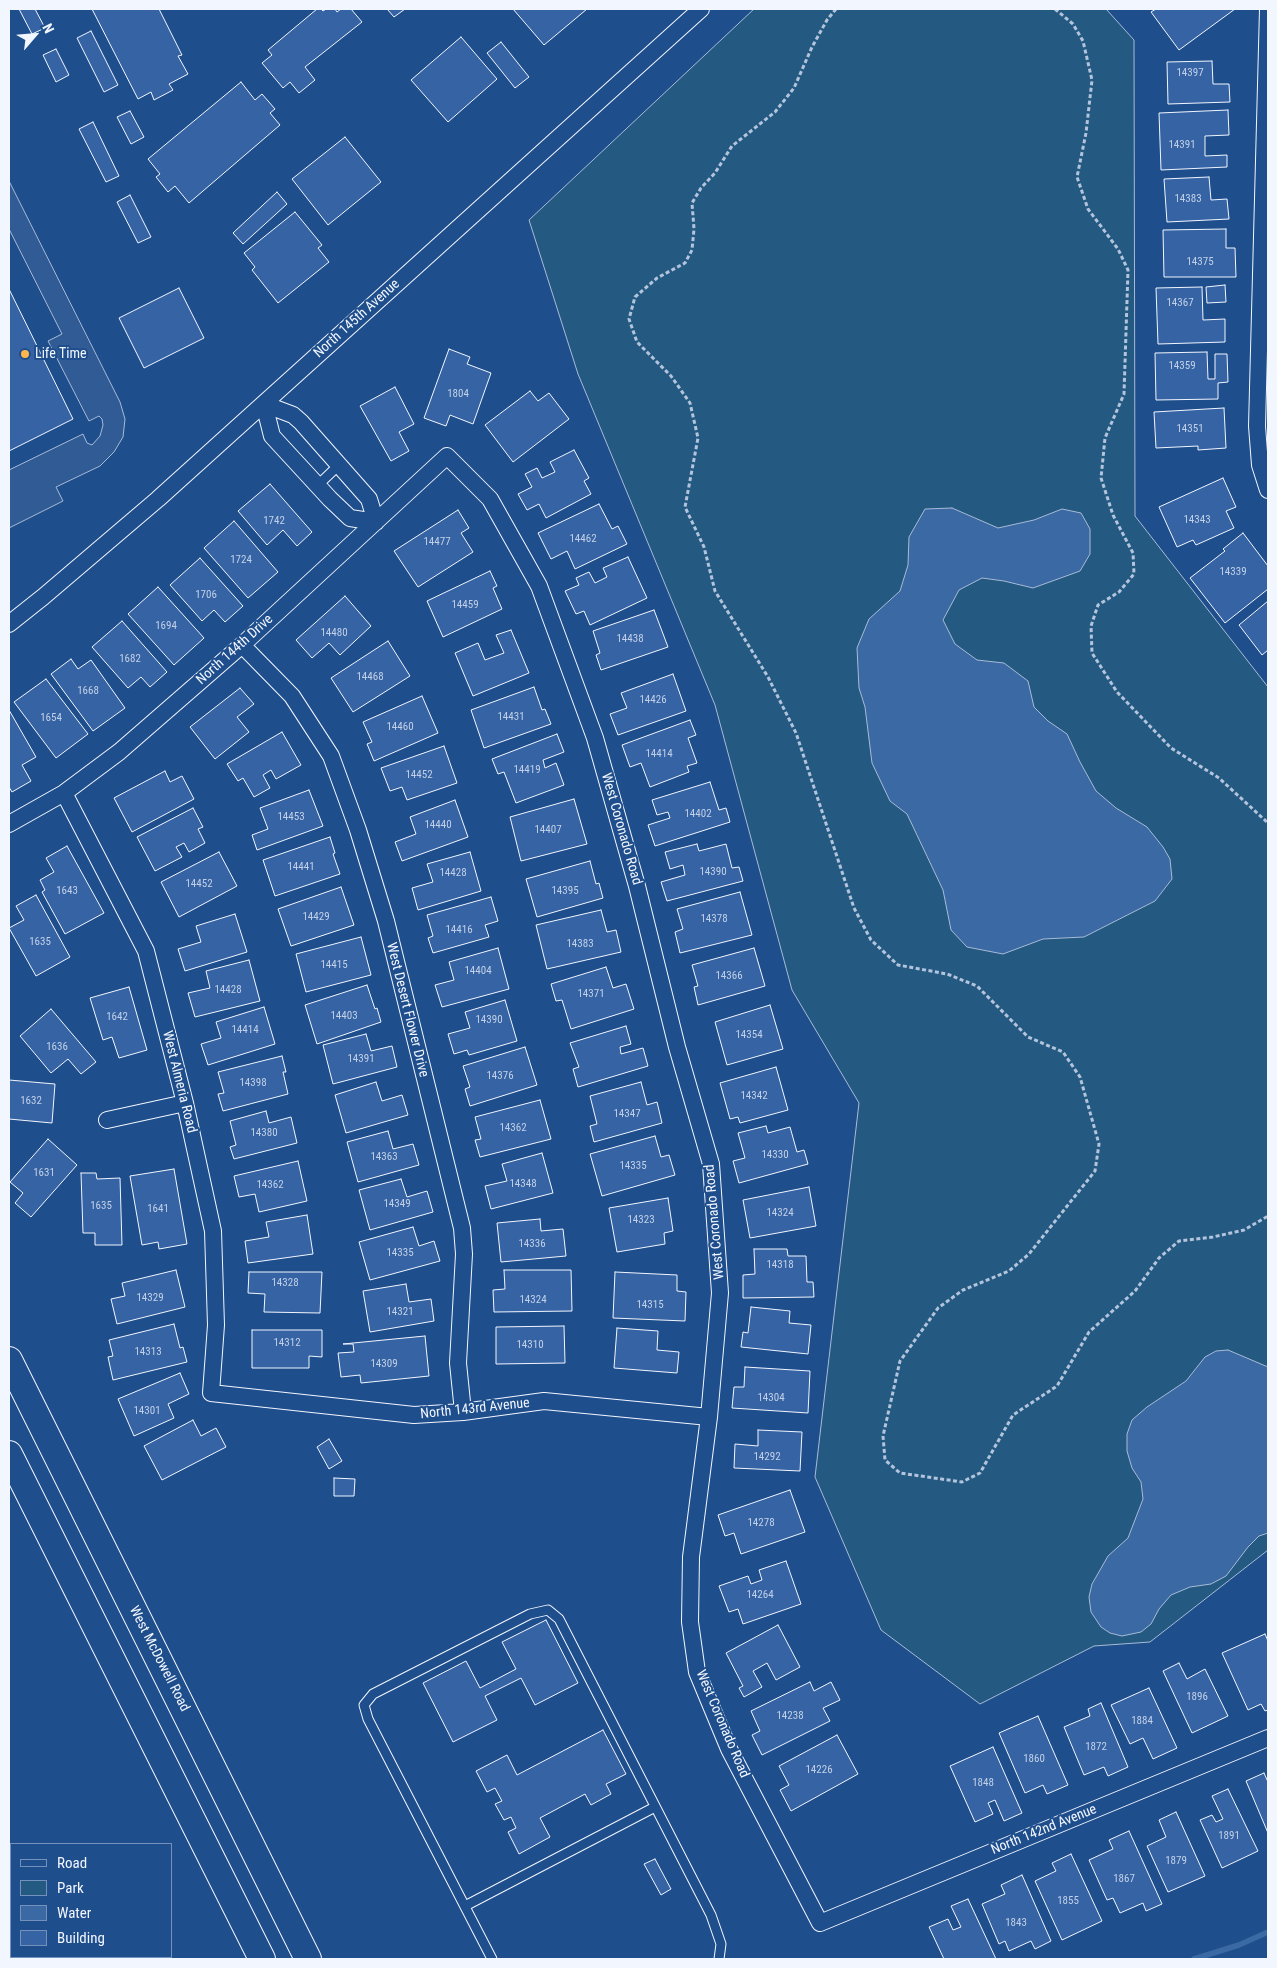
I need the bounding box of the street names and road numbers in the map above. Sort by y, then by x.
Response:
street label: North 145th Avenue [311,276,403,362]
street label: North 144th Drive [193,611,277,689]
street label: West Coronado Road [597,771,645,887]
street label: West Desert Flower Drive [382,941,432,1079]
street label: West Almeria Road [158,1029,200,1135]
street label: West Coronado Road [702,1164,728,1280]
street label: North 143rd Avenue [420,1395,530,1423]
street label: West McDowell Road [125,1603,193,1715]
street label: West Coronado Road [692,1667,752,1781]
street label: North 142nd Avenue [989,1801,1099,1859]

